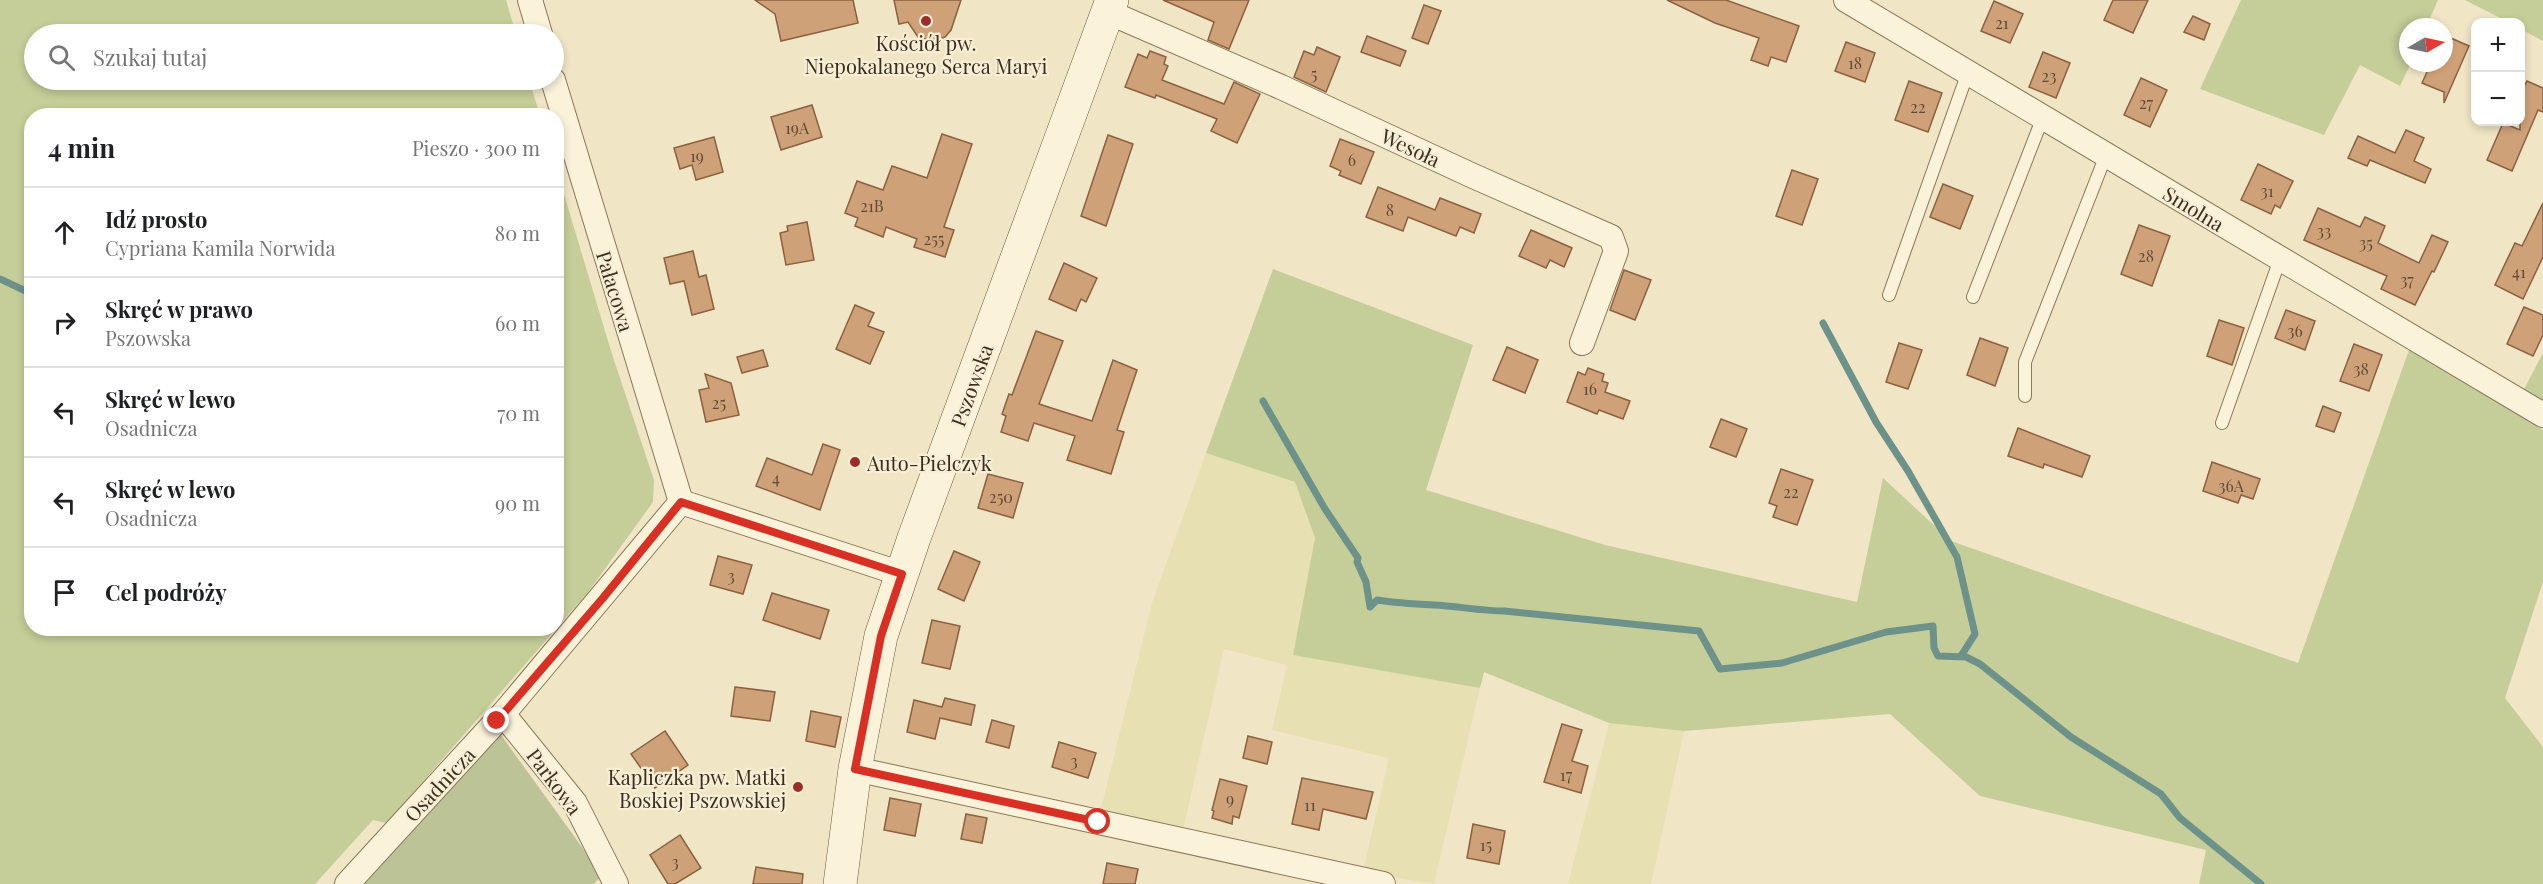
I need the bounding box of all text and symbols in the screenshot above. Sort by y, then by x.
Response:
house number: 21 [1995,12,2009,33]
marker: Kościół pw. Niepokalanego Serca Maryi [919,14,933,28]
north arrow [2399,18,2453,72]
map controls [2471,18,2525,126]
button: + [2471,18,2525,72]
search box [24,24,564,90]
place label: Kościół pw. Niepokalanego Serca Maryi [805,29,1048,79]
icon: search [45,41,78,74]
text: Szukaj tutaj [93,42,207,72]
house number: 18 [1848,52,1862,73]
house number: 5 [1311,63,1317,84]
house number: 23 [2042,65,2056,86]
button: − [2471,72,2525,126]
house number: 27 [2139,92,2154,113]
house number: 22 [1910,96,1926,117]
house number: 19A [785,117,810,138]
street label: Wesoła [1376,121,1445,172]
text: 4 min [48,130,115,165]
text: Pieszo · 300 m [412,134,540,161]
house number: 19 [690,145,704,166]
house number: 6 [1348,149,1356,170]
street label: Smolna [2158,179,2230,237]
house number: 31 [2260,180,2274,201]
house number: 21B [860,195,884,216]
house number: 8 [1386,199,1394,220]
text: Idź prosto [105,204,207,234]
icon: ahead [48,216,81,249]
text: 80 m [495,219,540,246]
house number: 33 [2317,220,2331,241]
house number: 255 [924,228,944,249]
house number: 35 [2359,232,2373,253]
text: Cypriana Kamila Norwida [105,234,335,261]
house number: 28 [2138,245,2154,266]
street label: Pałacowa [591,247,641,335]
house number: 41 [2512,261,2526,282]
house number: 37 [2400,269,2414,290]
text: Skręć w prawo [105,294,253,324]
icon: right [48,306,81,339]
text: 60 m [495,309,540,336]
house number: 36 [2287,320,2303,341]
text: Pszowska [105,324,191,351]
street label: Pszowska [944,340,998,430]
house number: 38 [2353,358,2369,379]
house number: 16 [1583,378,1597,399]
text: Skręć w lewo [105,384,236,414]
house number: 25 [712,392,726,413]
icon: left [48,396,81,429]
text: 70 m [497,399,540,426]
text: Osadnicza [105,414,197,441]
place label: Auto-Pielczyk [866,449,992,476]
marker: Auto-Pielczyk [848,455,862,469]
house number: 4 [772,467,780,488]
text: Skręć w lewo [105,474,236,504]
house number: 36A [2218,475,2245,496]
house number: 22 [1783,481,1799,502]
icon: left [48,486,81,519]
house number: 250 [989,486,1013,507]
text: 90 m [495,489,540,516]
text: Osadnicza [105,504,197,531]
house number: 3 [727,565,735,586]
icon: arrive [48,576,81,609]
text: Cel podróży [105,577,227,607]
route end [483,707,509,733]
street label: Osadnicza [398,741,480,827]
street label: Parkowa [521,742,589,820]
house number: 3 [1070,750,1078,771]
place label: Kapliczka pw. Matki Boskiej Pszowskiej [608,763,786,813]
house number: 17 [1560,764,1573,785]
marker: Kapliczka pw. Matki Boskiej Pszowskiej [791,780,805,794]
house number: 9 [1226,788,1234,809]
house number: 11 [1304,794,1316,815]
route start [1084,808,1110,834]
house number: 15 [1480,834,1492,855]
house number: 3 [671,851,679,872]

